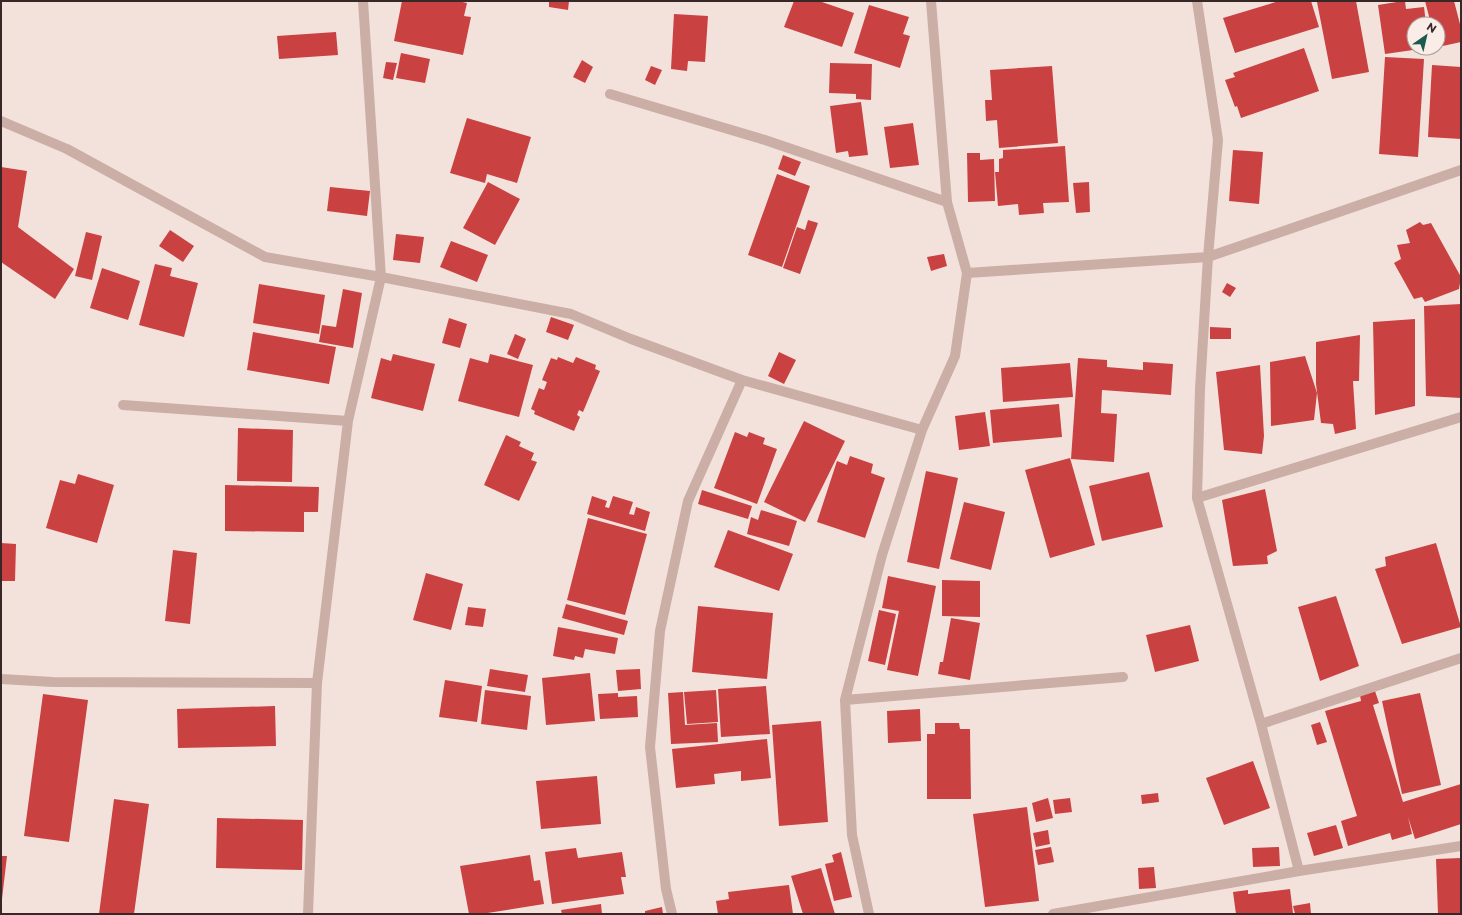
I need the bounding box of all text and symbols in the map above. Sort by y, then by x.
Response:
north arrow [1406,16,1446,56]
text: N [1424,19,1439,36]

